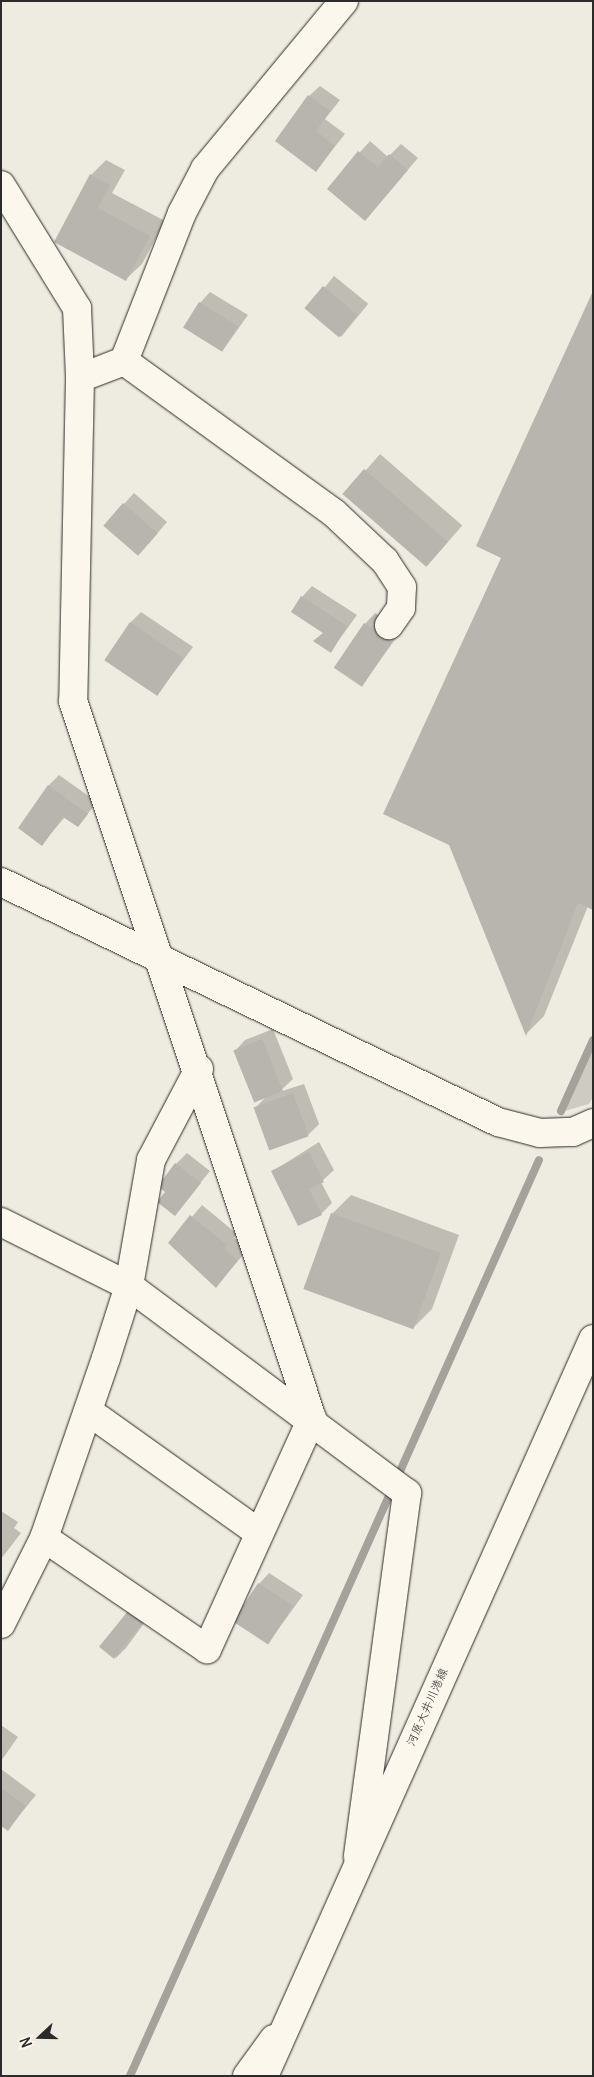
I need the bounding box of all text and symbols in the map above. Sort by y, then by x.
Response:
street label: 河原大井川港線 [403,1666,451,1748]
north arrow [15,2012,65,2062]
text: N [16,2035,36,2050]

